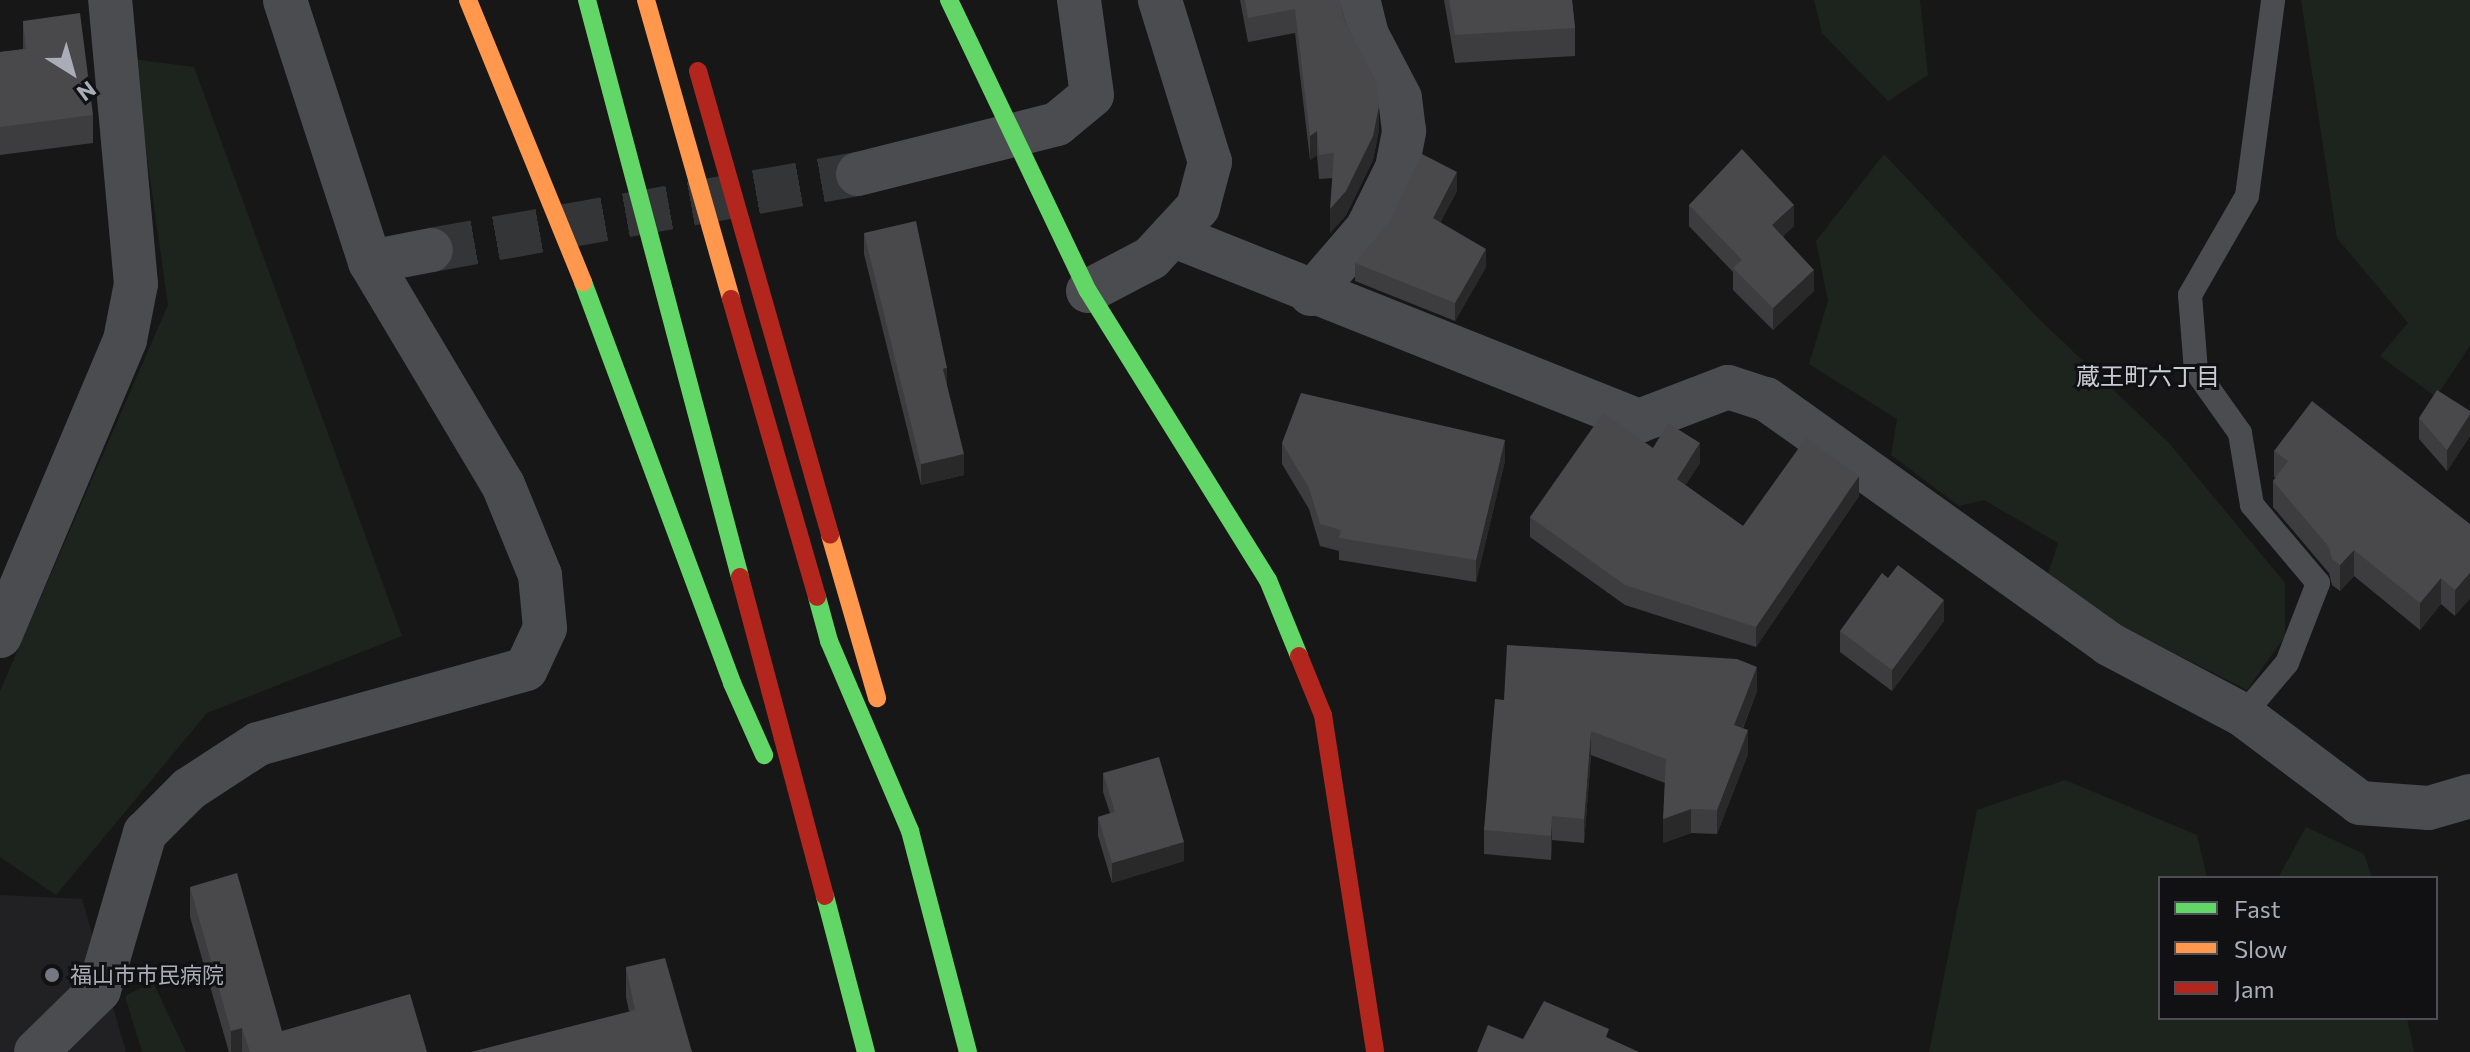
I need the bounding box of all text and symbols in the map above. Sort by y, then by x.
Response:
north arrow [32,32,112,112]
text: N [72,76,101,107]
district label: 蔵王町六丁目 [2076,362,2220,390]
legend [2158,876,2438,1020]
text: Fast [2234,894,2281,923]
text: Slow [2234,934,2287,963]
place label: 福山市市民病院 [70,962,224,988]
marker: 福山市市民病院 [41,964,63,986]
text: Jam [2234,974,2274,1003]

